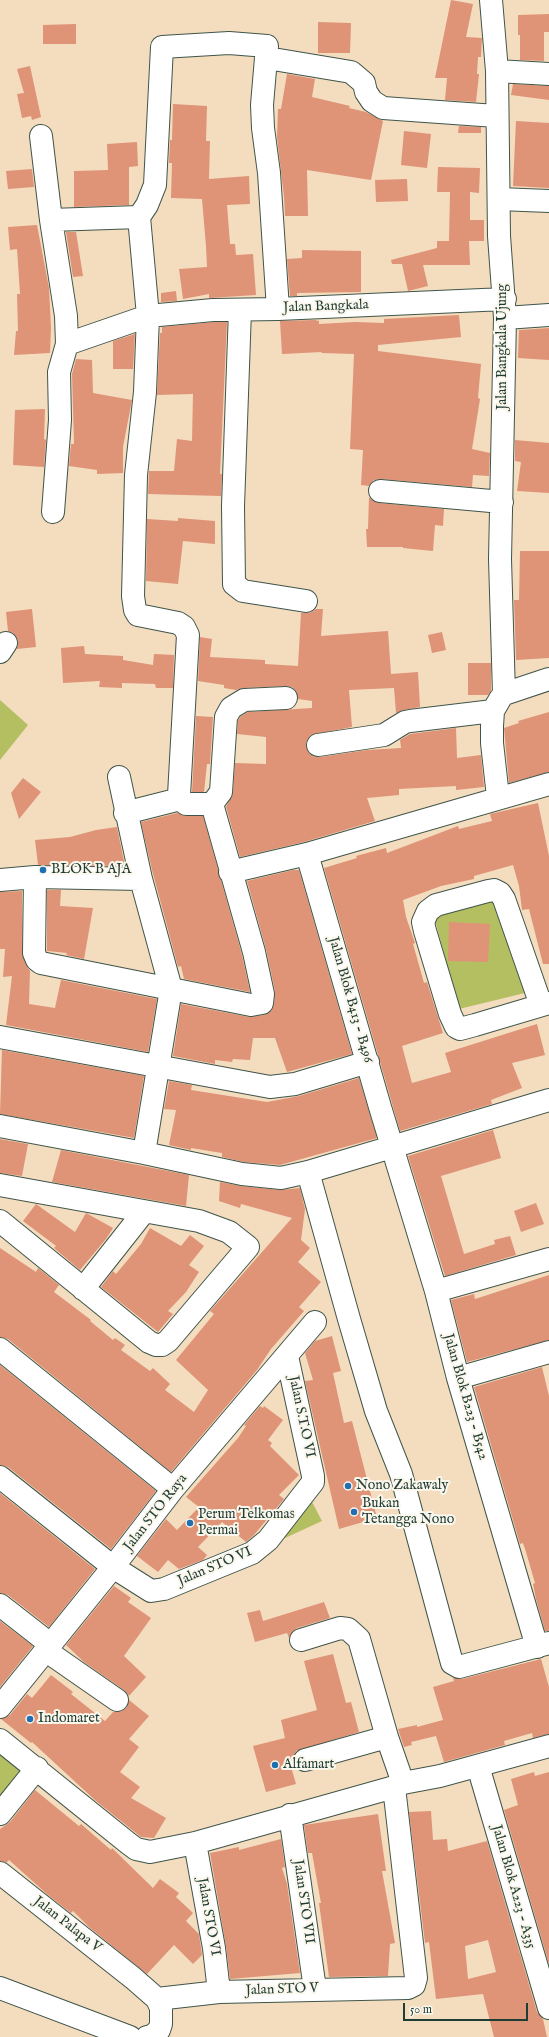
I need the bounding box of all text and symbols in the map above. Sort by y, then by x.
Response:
street label: Jalan Bangkala Ujung [495,284,511,410]
street label: Jalan Bangkala [283,297,369,317]
place label: BLOK B AJA [51,862,131,878]
marker: BLOK B AJA [38,865,48,875]
street label: Jalan Blok B413 - B496 [324,935,376,1065]
street label: Jalan Blok B223 - B542 [439,1332,491,1462]
street label: Jalan S.T.O VI [284,1374,318,1460]
street label: Jalan STO Raya [121,1471,191,1555]
place label: Nono Zakawaly [356,1478,448,1494]
marker: Nono Zakawaly [343,1481,353,1491]
place label: Bukan Tetangga Nono [362,1496,454,1528]
place label: Perum Telkomas Permai [198,1507,295,1540]
marker: Bukan Tetangga Nono [349,1507,359,1517]
marker: Perum Telkomas Permai [185,1518,195,1528]
street label: Jalan STO VI [175,1544,255,1590]
place label: Indomaret [38,1711,100,1727]
marker: Indomaret [25,1714,35,1724]
place label: Alfamart [283,1757,334,1773]
marker: Alfamart [270,1760,280,1770]
street label: Jalan Blok A223 - A335 [487,1823,539,1951]
street label: Jalan STO VII [289,1859,317,1945]
street label: Jalan STO VI [193,1877,223,1957]
street label: Jalan Palapa V [30,1893,104,1957]
street label: Jalan STO V [245,1980,319,2000]
scale bar [405,1995,530,2021]
text: 50 m [410,2002,432,2017]

